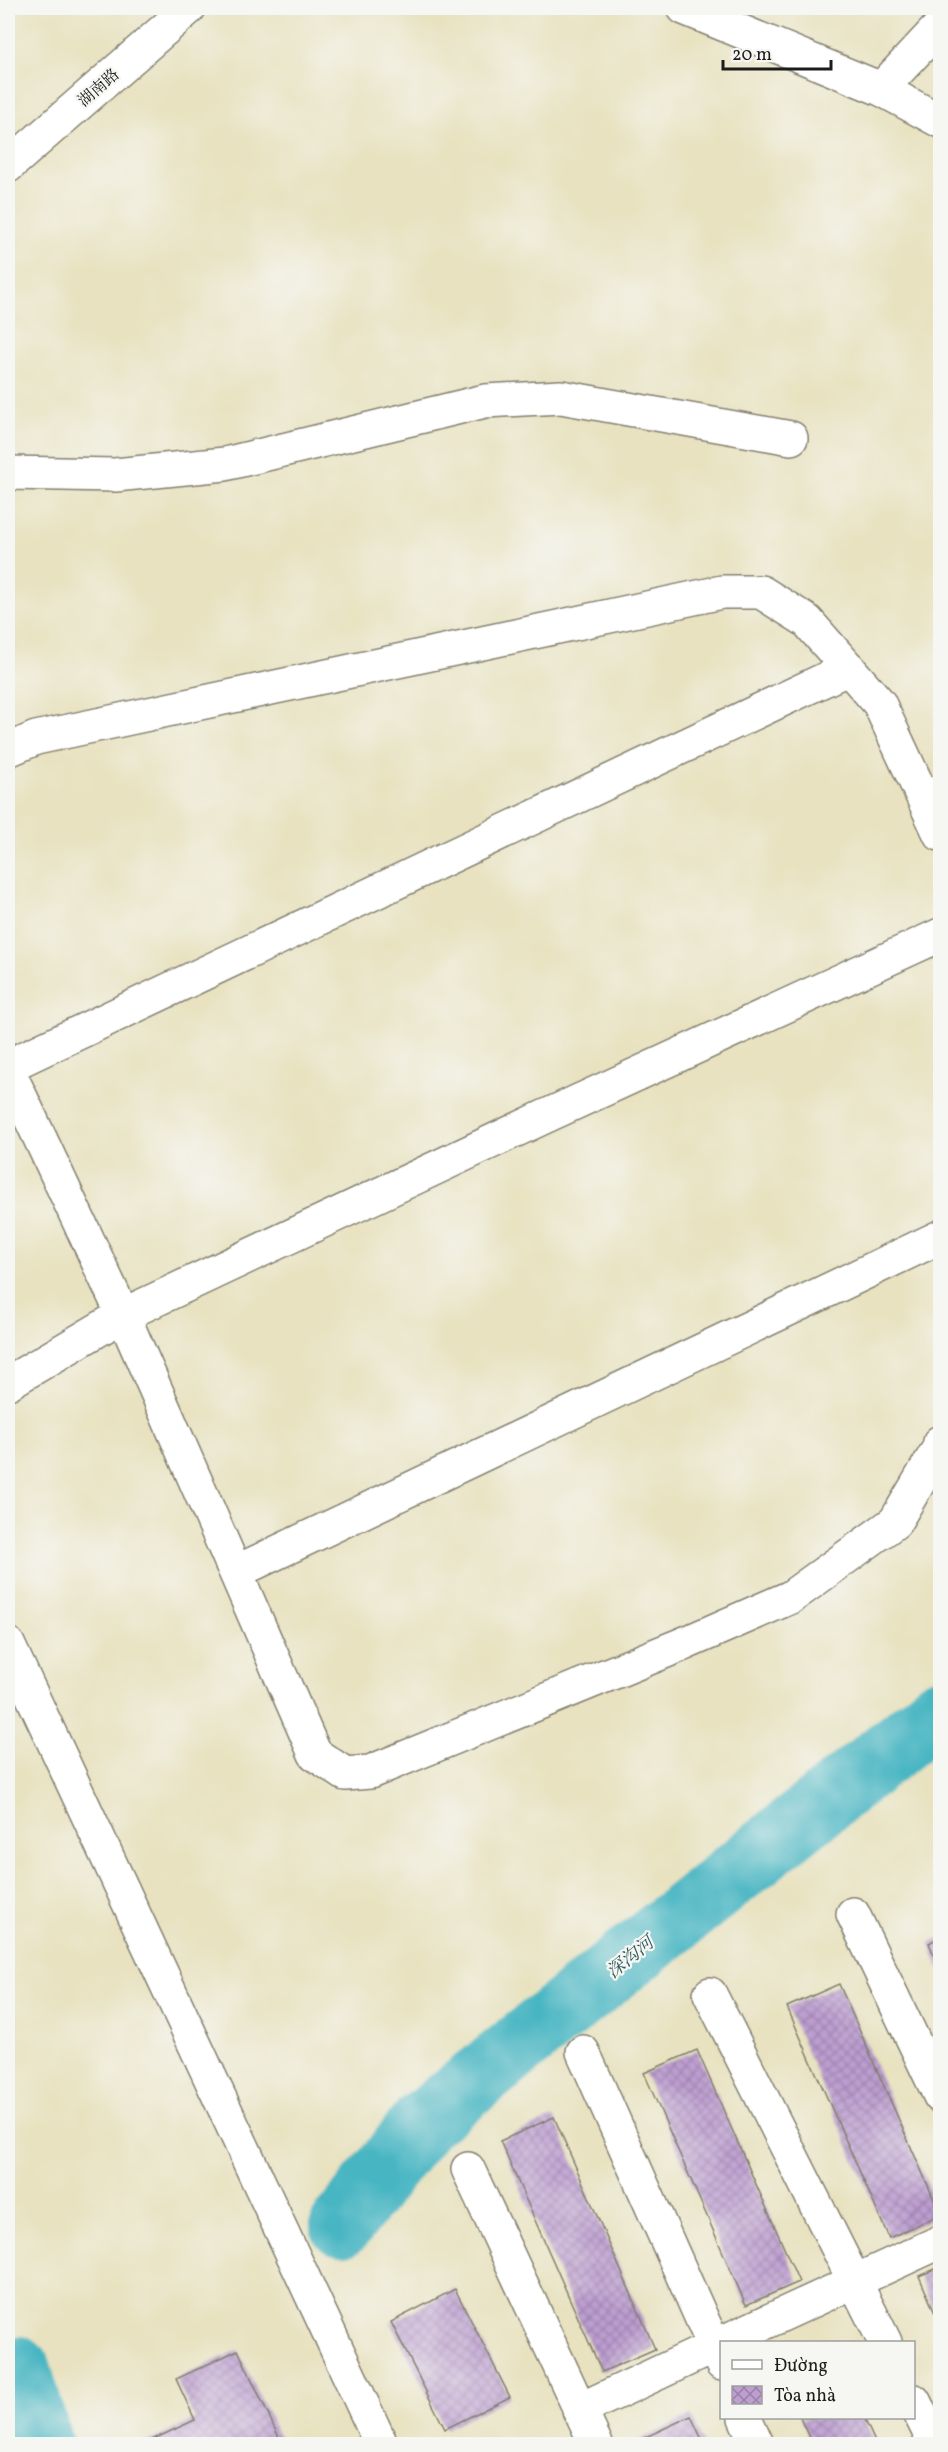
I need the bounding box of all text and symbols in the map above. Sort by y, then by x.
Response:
scale bar [723,33,831,71]
text: 20 m [732,43,772,68]
street label: 湖南路 [74,64,125,113]
water label: 深沟河 [602,1930,662,1985]
legend [720,2341,915,2419]
text: Đường [774,2354,828,2379]
text: Tòa nhà [774,2384,836,2409]

